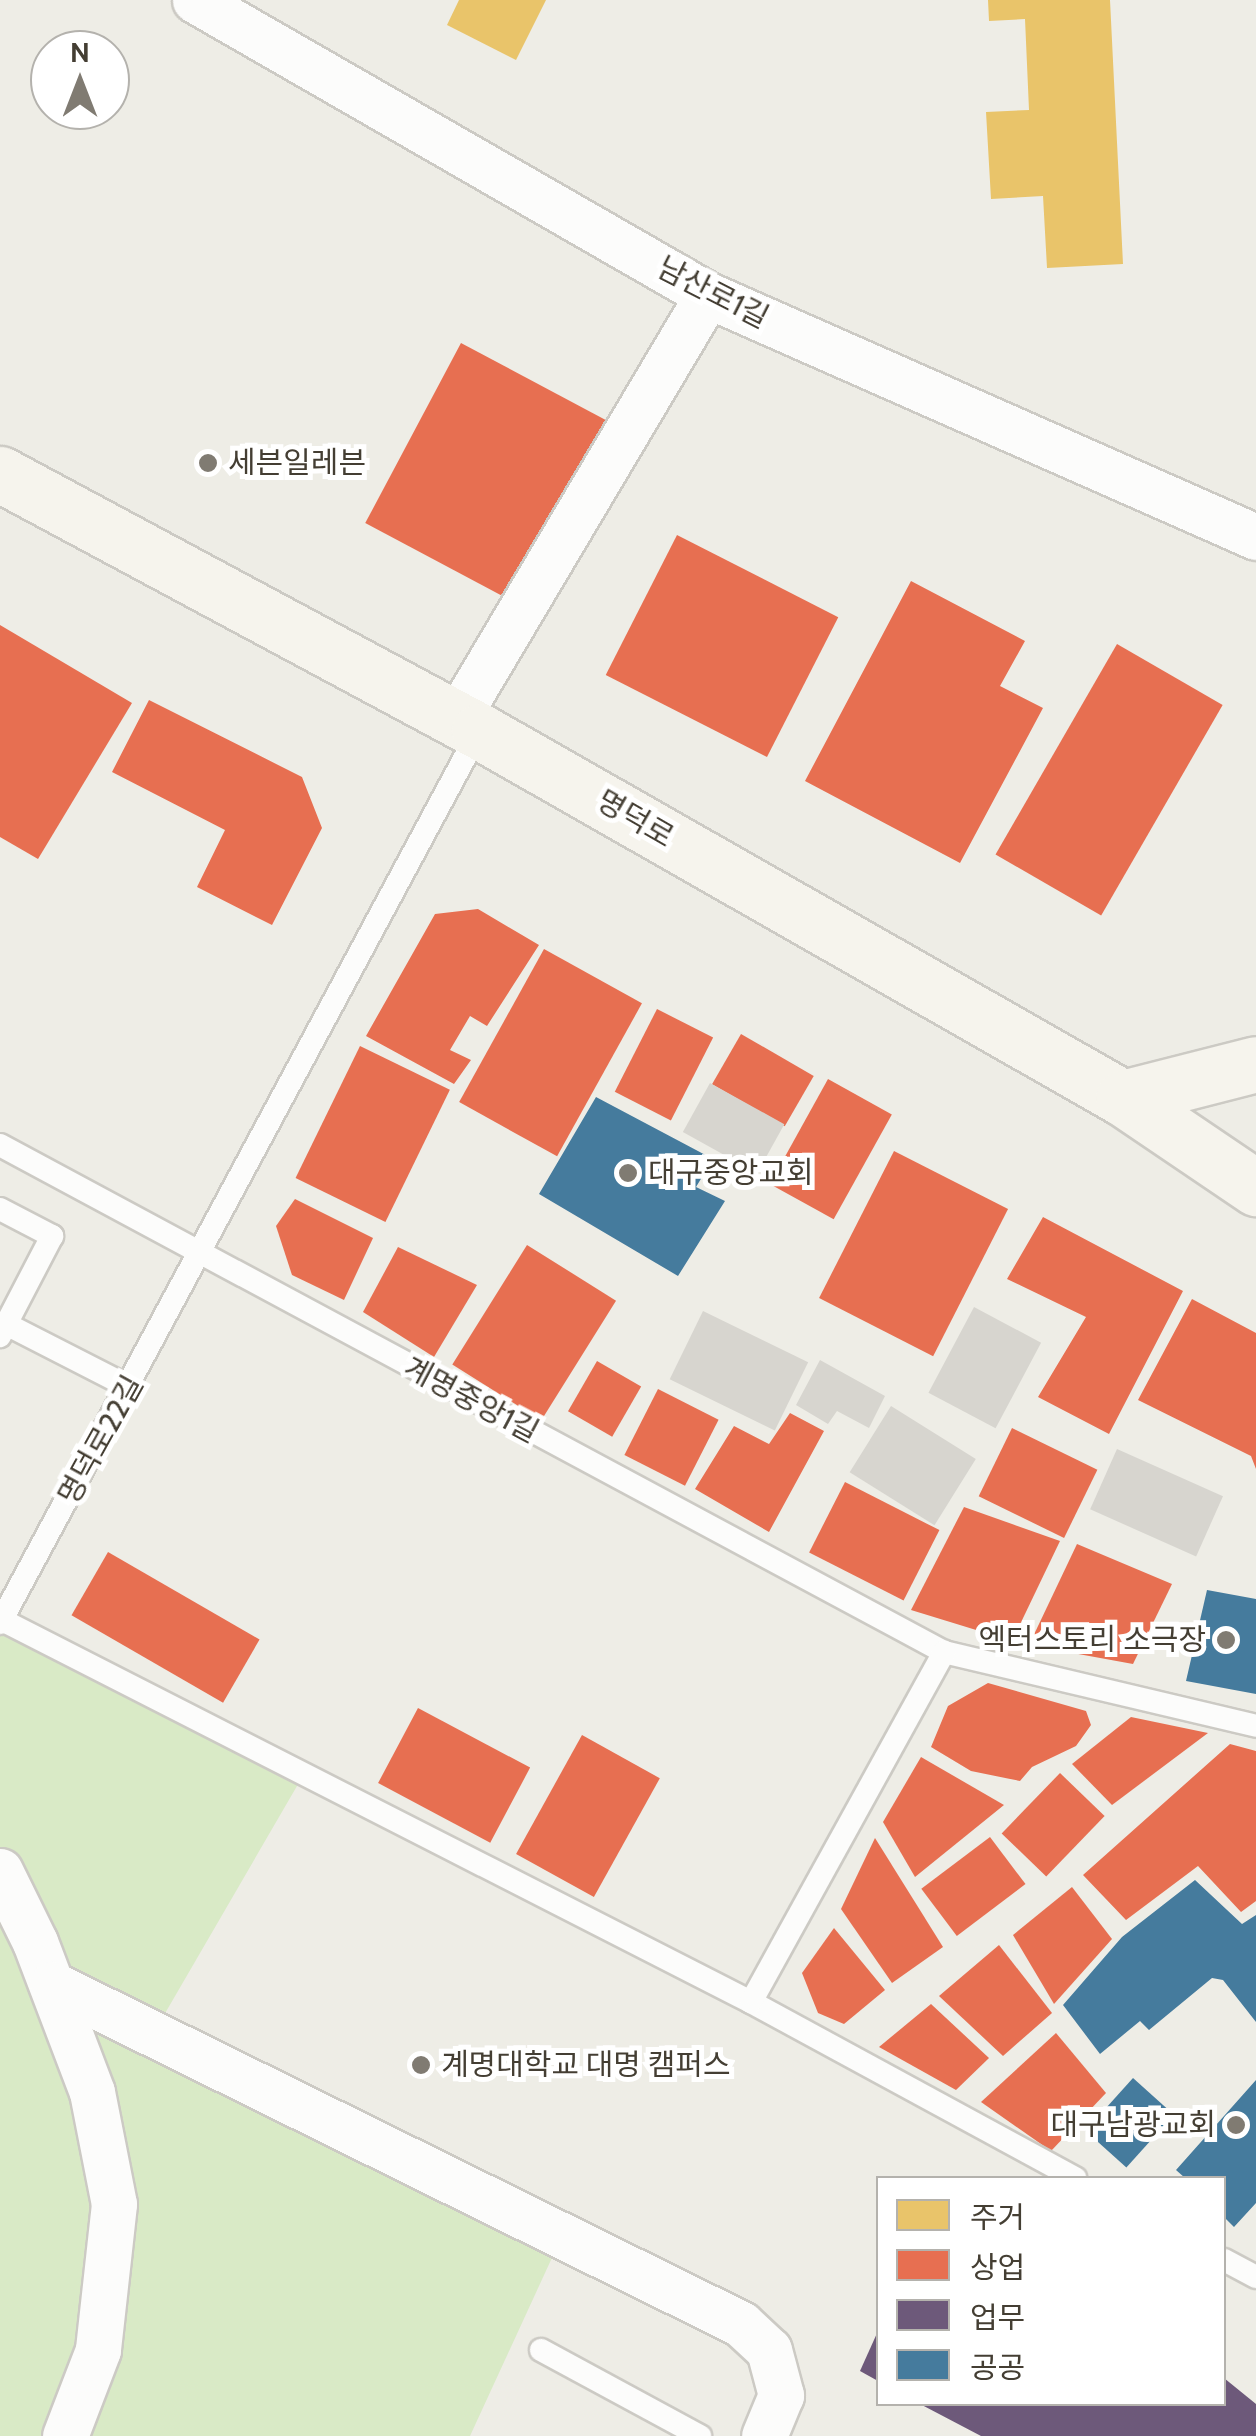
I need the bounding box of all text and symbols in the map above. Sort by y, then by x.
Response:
north arrow [30,30,130,130]
text: N [70,35,90,69]
street label: 남산로1길 [651,250,775,336]
place label: 세븐일레븐 [228,445,366,481]
marker: 세븐일레븐 [197,452,219,474]
street label: 명덕로 [590,783,680,855]
place label: 대구중앙교회 [648,1155,814,1191]
marker: 대구중앙교회 [617,1162,639,1184]
street label: 계명중앙1길 [397,1349,545,1451]
street label: 명덕로22길 [51,1369,151,1511]
place label: 엑터스토리 소극장 [978,1622,1206,1658]
marker: 엑터스토리 소극장 [1215,1629,1237,1651]
place label: 계명대학교 대명 캠퍼스 [441,2047,730,2083]
marker: 계명대학교 대명 캠퍼스 [410,2054,432,2076]
place label: 대구남광교회 [1050,2107,1216,2143]
marker: 대구남광교회 [1225,2114,1247,2136]
legend [876,2176,1226,2406]
text: 주거 [970,2199,1025,2236]
text: 상업 [970,2249,1025,2286]
text: 업무 [970,2299,1025,2336]
text: 공공 [970,2349,1025,2386]

